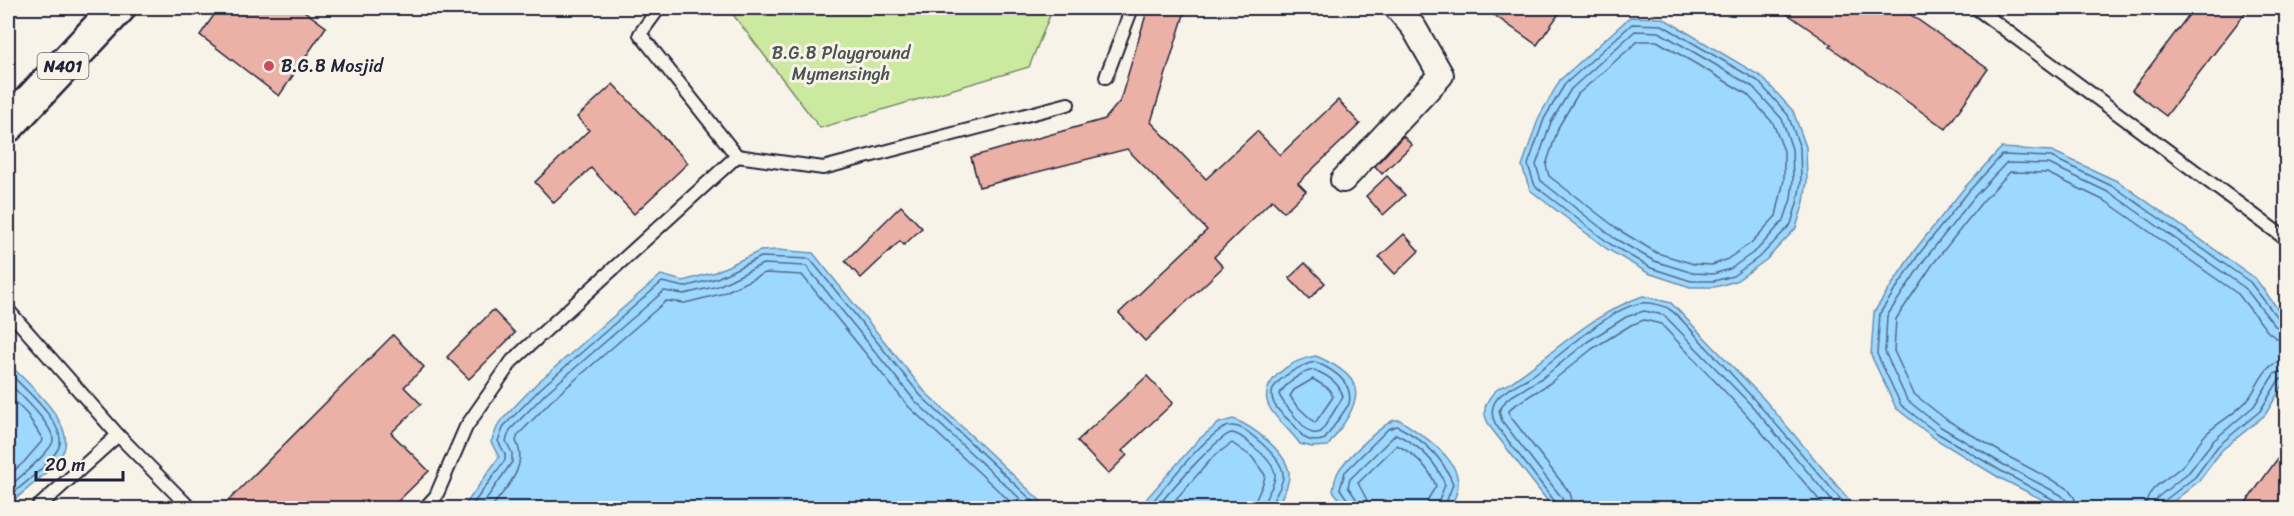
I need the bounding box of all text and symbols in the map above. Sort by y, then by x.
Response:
park label: B.G.B Playground Mymensingh [772,37,912,90]
place label: B.G.B Mosjid [281,50,385,82]
road number: N401 [38,53,88,79]
marker: B.G.B Mosjid [262,59,276,73]
scale bar [36,444,123,482]
text: 20 m [45,449,85,481]

